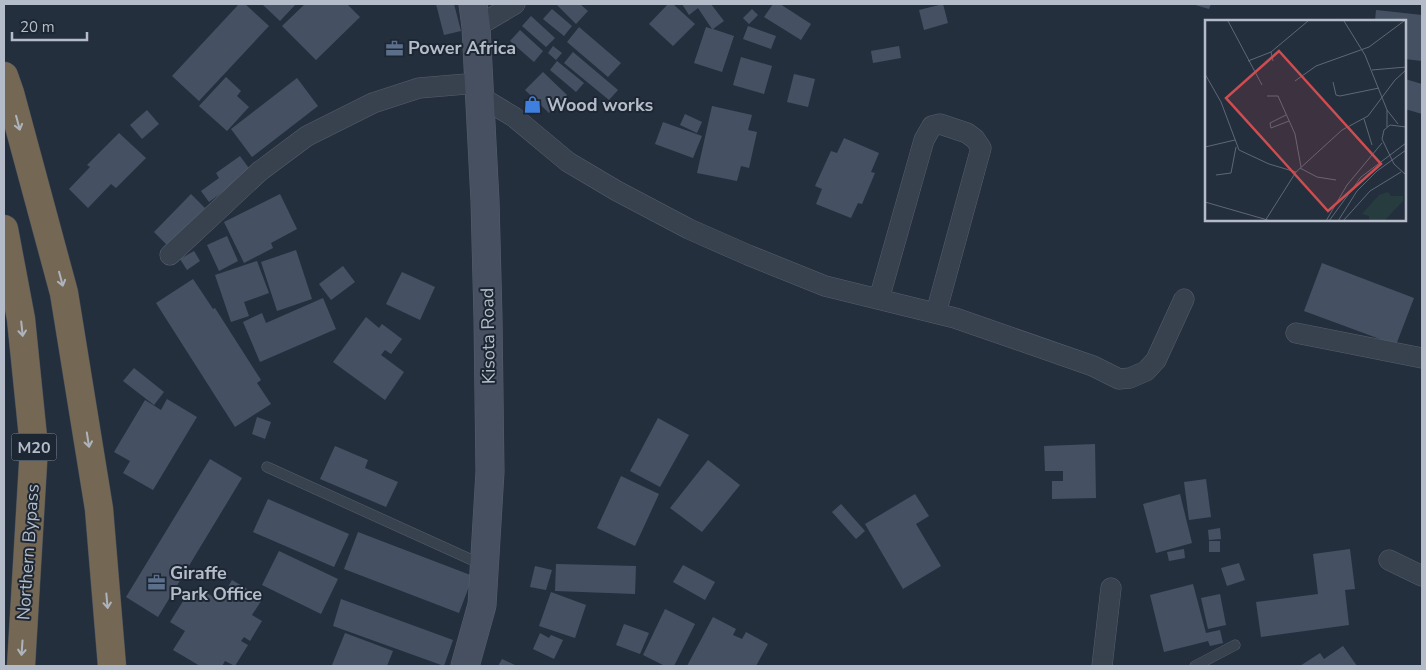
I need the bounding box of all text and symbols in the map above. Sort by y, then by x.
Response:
scale bar [12,10,88,42]
text: 20 m [20,17,55,37]
inset map [1205,20,1406,221]
place label: Power Africa [408,36,516,60]
office icon: Power Africa [384,38,404,58]
place label: Wood works [547,93,653,117]
shop icon: Wood works [523,95,543,115]
one-way arrow [14,114,23,130]
one-way arrow [56,271,66,287]
street label: Kisota Road [475,288,501,384]
one-way arrow [17,321,27,337]
one-way arrow [83,431,93,447]
road number: M20 [12,434,56,461]
street label: Northern Bypass [11,483,45,621]
place label: Giraffe Park Office [170,561,262,606]
office icon: Giraffe Park Office [146,573,166,593]
one-way arrow [102,593,112,609]
one-way arrow [17,640,26,656]

